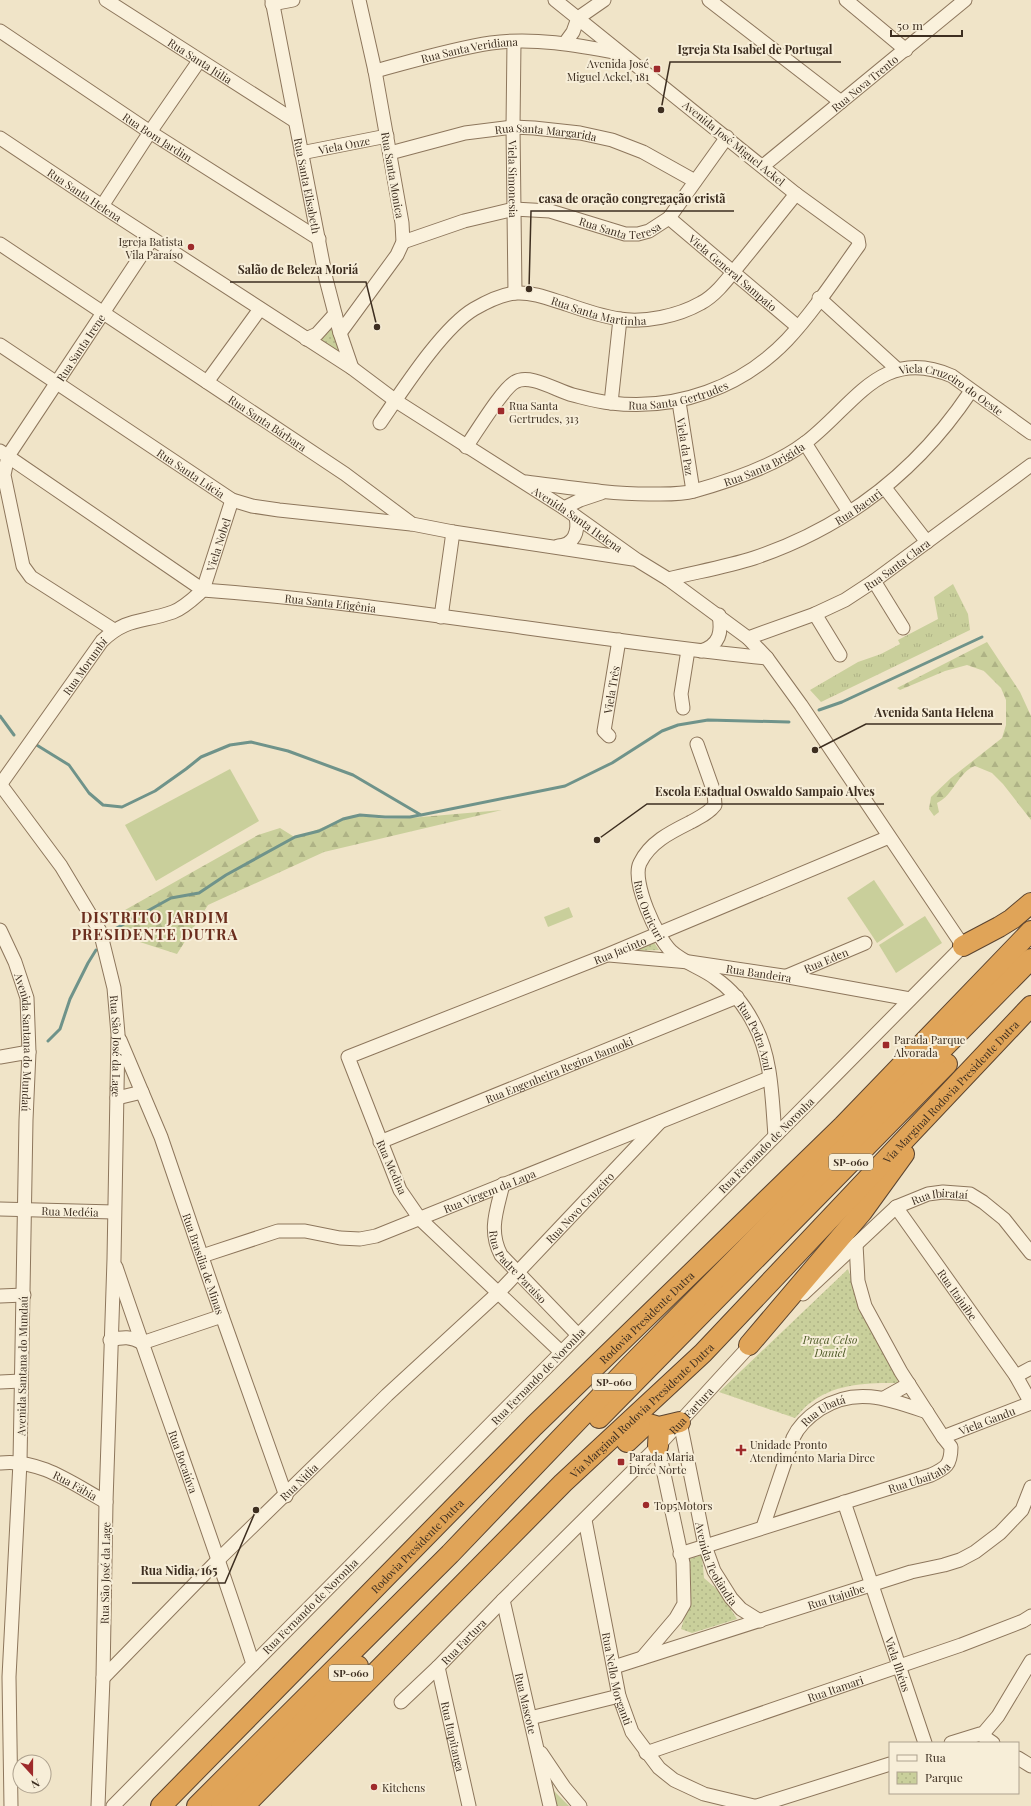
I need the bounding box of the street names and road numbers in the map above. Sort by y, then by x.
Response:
street label: Rua Santa Veridiana [419,33,518,66]
street label: Rua Santa Júlia [165,34,236,87]
street label: Rua Nova Trento [828,51,901,115]
street label: Avenida José Miguel Ackel [679,96,788,189]
street label: Rua Bom Jardim [120,109,196,165]
street label: Rua Santa Margarida [494,119,599,144]
street label: Rua Santa Monica [378,131,408,220]
street label: Viela Onze [316,132,372,157]
street label: Rua Santa Elisabeth [291,136,325,235]
street label: Viela Simonesia [506,139,522,218]
street label: Rua Santa Helena [45,164,125,225]
street label: Rua Santa Teresa [577,213,664,242]
street label: Viela General Sampaio [685,230,780,314]
street label: Rua Santa Martinha [549,292,647,328]
street label: Rua Santa Irene [52,310,108,384]
street label: Viela Cruzeiro do Oeste [896,360,1007,419]
street label: Rua Santa Gertrudes [628,377,730,412]
street label: Rua Santa Bárbara [226,391,310,454]
street label: Viela da Paz [674,415,698,476]
street label: Rua Santa Brigida [721,438,808,489]
street label: Rua Santa Lúcia [154,445,229,501]
street label: Avenida Santa Helena [529,482,626,555]
street label: Rua Bacuri [832,485,885,528]
street label: Viela Nobel [202,516,233,574]
street label: Rua Santa Clara [861,535,933,593]
street label: Rua Santa Efigênia [284,590,377,615]
street label: Rua Morumbi [59,633,110,698]
street label: Viela Três [599,664,622,716]
street label: Rua Ouricuri [631,879,669,944]
street label: Rua Jacinto [591,932,648,967]
street label: Rua Eden [801,943,851,976]
street label: Rua Bandeira [725,960,793,985]
street label: Avenida Santana do Mundaú [11,970,37,1113]
street label: Rua São José da Lage [107,994,125,1098]
street label: Rua Pedra Azul [735,998,776,1072]
street label: Via Marginal Rodovia Presidente Dutra [878,1016,1022,1167]
street label: Rua Engenheira Regina Bannoki [483,1033,635,1106]
street label: Rua Fernando de Noronha [715,1094,817,1196]
street label: Rua Medina [373,1137,411,1197]
road number: SP-060 [829,1154,873,1170]
street label: Rua Virgem da Lapa [441,1165,538,1216]
street label: Rua Novo Cruzeiro [542,1168,617,1246]
street label: Rua Ibirataí [909,1184,968,1208]
street label: Rua Medéia [41,1203,99,1219]
street label: Rua Brasília de Minas [180,1211,228,1316]
street label: Rua Padre Paraíso [487,1230,551,1306]
street label: Rua Itajuibe [935,1266,981,1323]
street label: Rodovia Presidente Dutra [596,1267,697,1366]
street label: Avenida Santana do Mundaú [13,1295,31,1437]
street label: Rua Fernando de Noronha [488,1324,589,1428]
street label: Via Marginal Rodovia Presidente Dutra [565,1339,717,1481]
road number: SP-060 [592,1374,636,1390]
street label: Rua Fartura [665,1383,716,1437]
street label: Rua Ubatá [797,1391,847,1429]
street label: Viela Gandu [956,1402,1018,1438]
street label: Rua Bocaiúva [166,1428,202,1496]
street label: Rua Ubaitaba [886,1458,954,1496]
street label: Rua Nidia [276,1459,321,1504]
street label: Rua Fábia [51,1467,101,1503]
street label: Rodovia Presidente Dutra [367,1495,467,1596]
street label: Avenida Teolândia [693,1519,742,1609]
street label: Rua São José da Lage [97,1521,113,1624]
street label: Rua Fernando de Noronha [259,1555,361,1657]
street label: Rua Itajuibe [806,1580,867,1612]
street label: Rua Fartura [437,1614,489,1667]
street label: Rua Nello Morganti [599,1631,636,1727]
street label: Viela Ilhéus [882,1634,915,1694]
road number: SP-060 [329,1665,373,1681]
street label: Rua Mascote [512,1671,541,1736]
street label: Rua Itamari [805,1672,865,1705]
street label: Rua Itapitanga [438,1700,469,1773]

